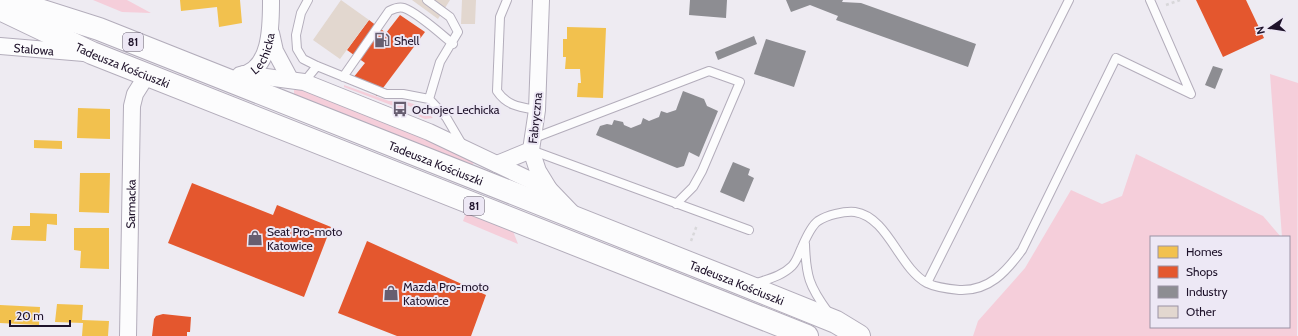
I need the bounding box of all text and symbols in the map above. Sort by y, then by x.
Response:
north arrow [1250,8,1290,48]
text: N [1253,25,1268,36]
fuel station icon: Shell [373,31,391,49]
street label: Lechicka [247,32,277,77]
road number: 81 [123,33,143,51]
place label: Shell [394,33,419,48]
street label: Tadeusza Kościuszki [73,39,172,91]
street label: Stalowa [13,40,55,58]
street label: Fabryczna [525,91,545,144]
bus stop icon: Ochojec Lechicka [391,100,409,118]
place label: Ochojec Lechicka [412,102,500,117]
street label: Tadeusza Kościuszki [386,137,485,188]
street label: Sarmacka [122,179,138,229]
road number: 81 [464,197,484,215]
place label: Seat Pro-moto Katowice [267,224,343,253]
shop icon: Seat Pro-moto Katowice [246,229,264,247]
legend [1150,236,1290,328]
text: Homes [1186,244,1223,259]
street label: Tadeusza Kościuszki [688,257,787,308]
text: Shops [1186,264,1218,279]
place label: Mazda Pro-moto Katowice [403,279,489,308]
shop icon: Mazda Pro-moto Katowice [382,284,400,302]
text: Industry [1186,284,1227,299]
scale bar [10,302,70,328]
text: Other [1186,304,1216,319]
text: 20 m [16,308,44,323]

